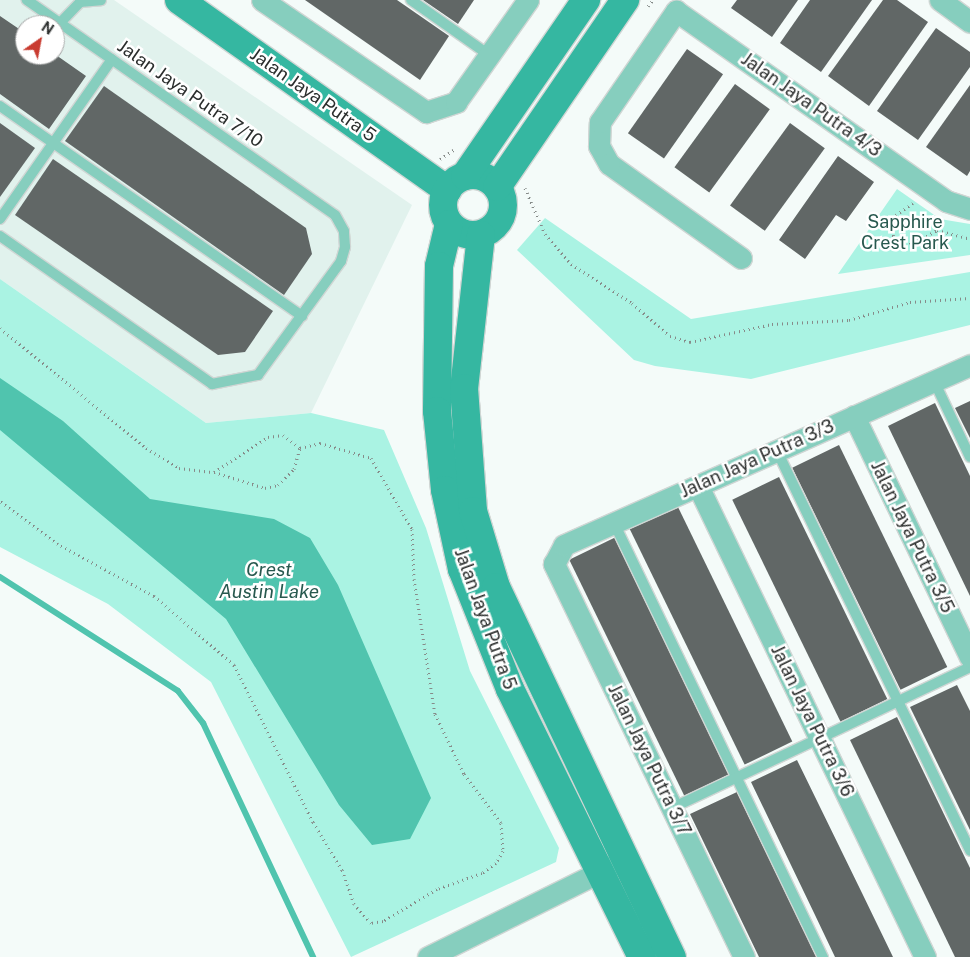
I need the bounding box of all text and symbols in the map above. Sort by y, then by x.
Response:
north arrow [15,15,65,65]
text: N [39,19,57,38]
street label: Jalan Jaya Putra 7/10 [113,36,267,152]
street label: Jalan Jaya Putra 5 [246,43,380,147]
street label: Jalan Jaya Putra 4/3 [737,48,885,162]
park label: Sapphire Crest Park [861,212,949,254]
street label: Jalan Jaya Putra 3/3 [677,415,837,503]
street label: Jalan Jaya Putra 3/5 [866,457,958,617]
street label: Jalan Jaya Putra 5 [449,545,521,693]
water label: Crest Austin Lake [219,559,319,603]
street label: Jalan Jaya Putra 3/6 [766,642,858,800]
street label: Jalan Jaya Putra 3/7 [603,681,695,839]

